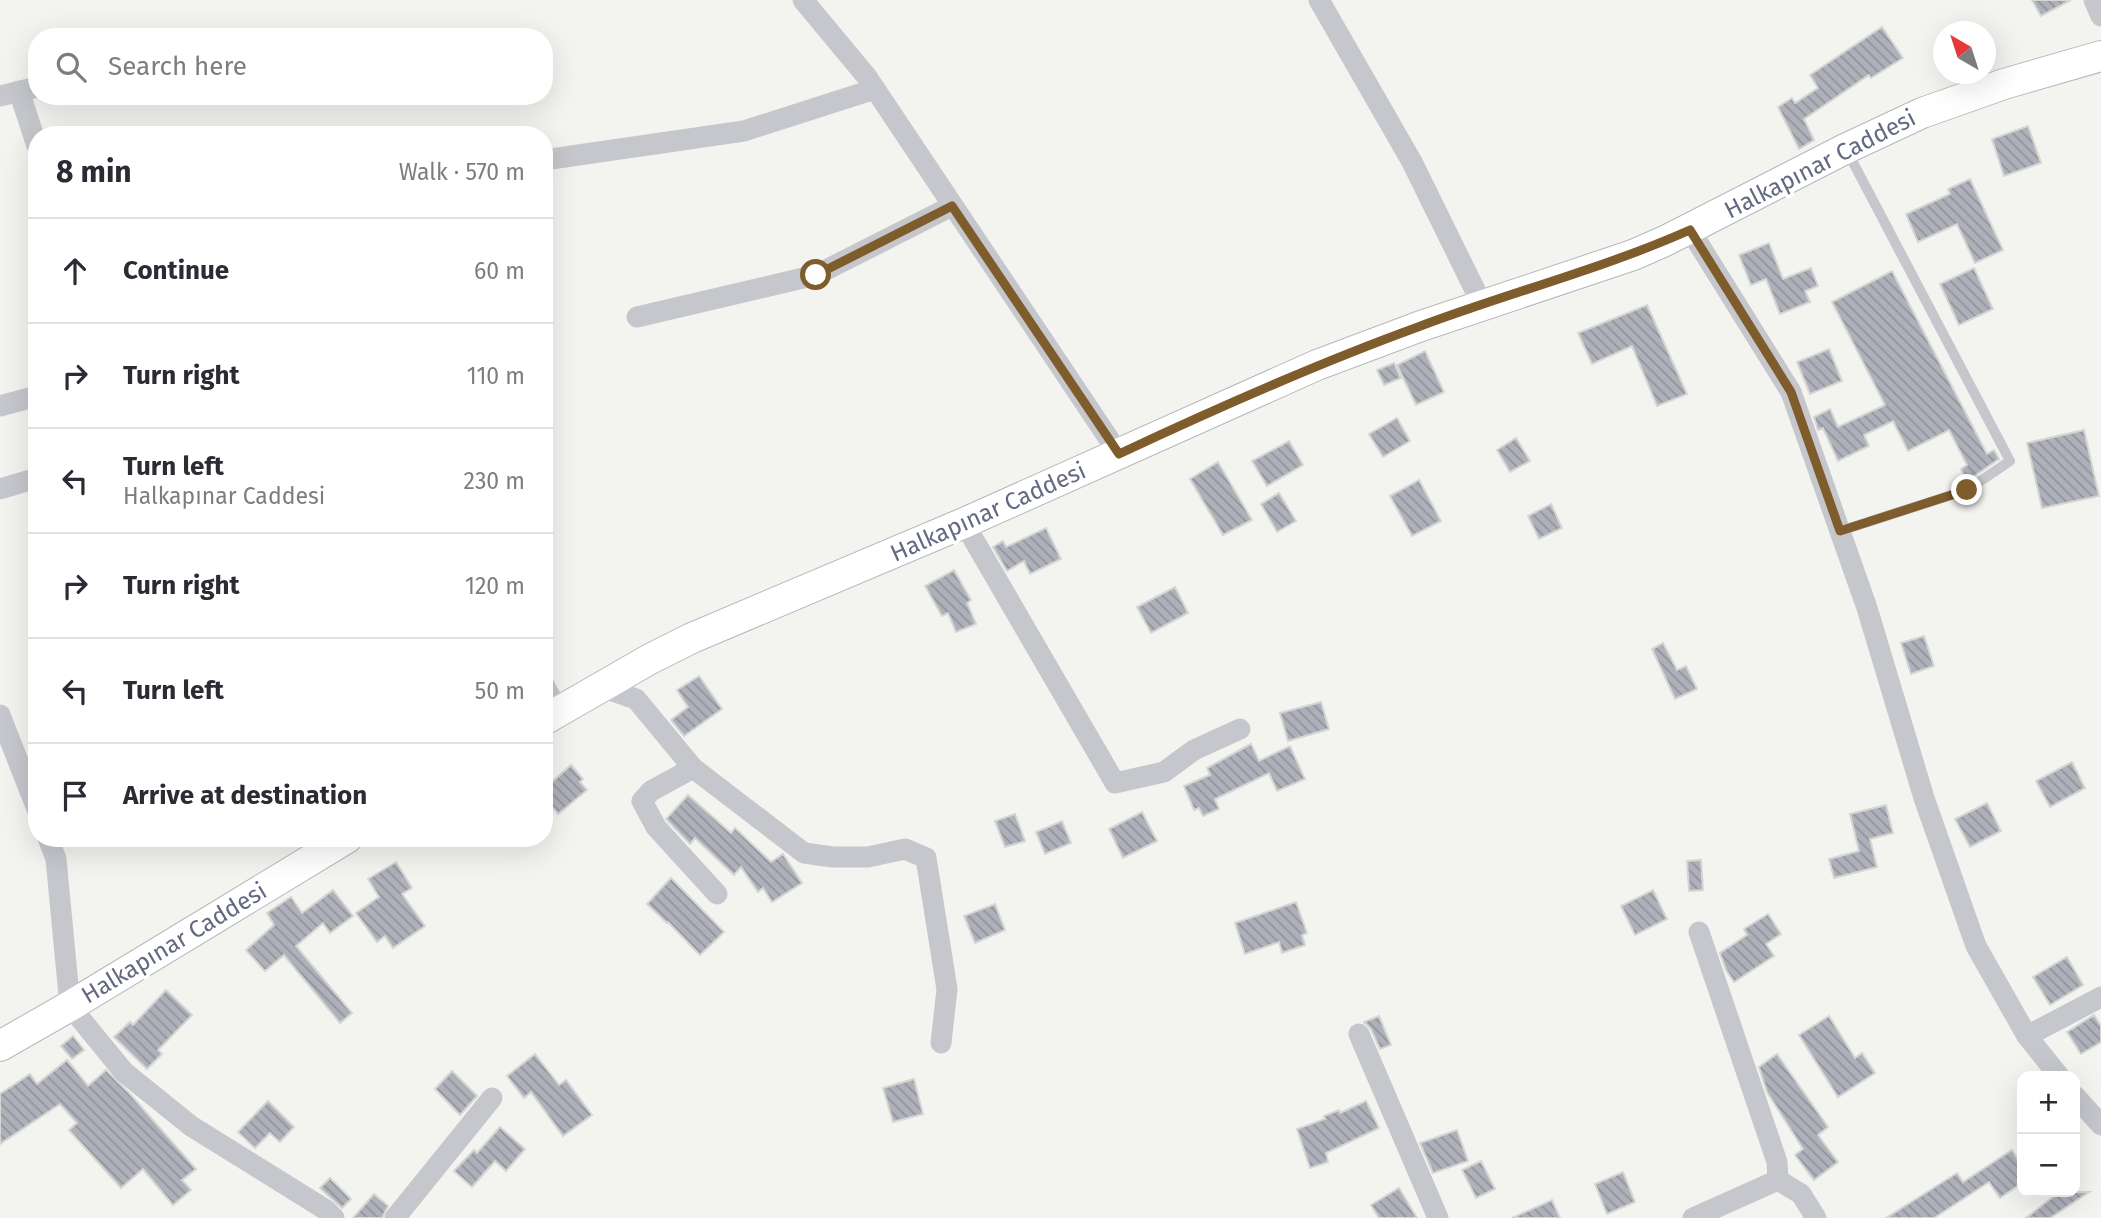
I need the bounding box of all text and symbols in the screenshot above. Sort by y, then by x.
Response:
north arrow [1933,21,1996,84]
search box [28,28,553,105]
icon: search [52,48,90,86]
text: Search here [108,51,247,82]
street label: Halkapınar Caddesi [1720,104,1920,224]
text: 8 min [56,154,132,190]
text: Walk · 570 m [399,158,525,186]
icon: ahead [56,252,94,290]
text: Continue [123,255,229,286]
text: 60 m [474,257,525,285]
route start [800,259,831,290]
icon: right [56,357,94,395]
text: Turn right [123,360,240,391]
text: 110 m [467,362,525,390]
text: Turn left [123,451,224,482]
street label: Halkapınar Caddesi [886,456,1090,568]
icon: left [56,462,94,500]
text: 230 m [464,467,525,495]
route end [1951,474,1982,505]
text: Halkapınar Caddesi [123,482,325,510]
icon: right [56,567,94,605]
text: Turn right [123,570,240,601]
text: 120 m [465,572,525,600]
icon: left [56,672,94,710]
text: Turn left [123,675,224,706]
text: 50 m [475,677,525,705]
icon: arrive [56,777,94,815]
text: Arrive at destination [123,780,367,811]
street label: Halkapınar Caddesi [76,877,272,1009]
map controls [2017,1071,2080,1197]
button: + [2017,1071,2080,1134]
button: − [2017,1134,2080,1197]

